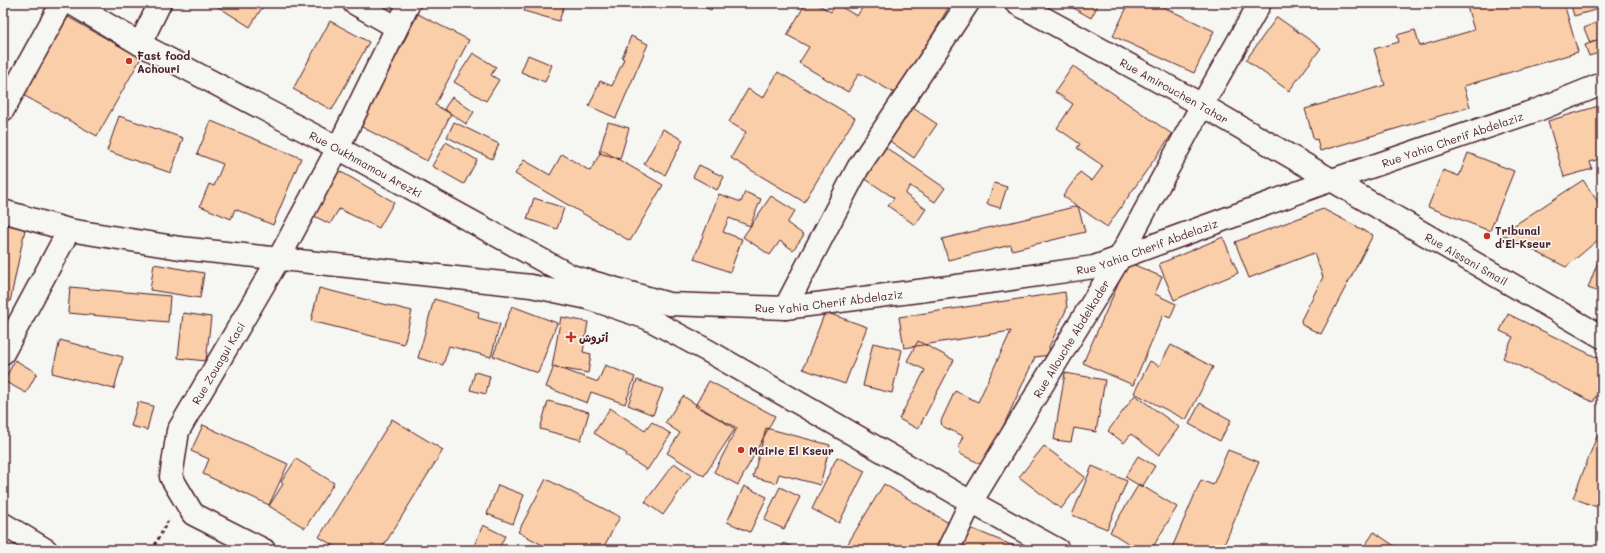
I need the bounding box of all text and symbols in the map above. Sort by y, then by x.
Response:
place label: Fast food Achouri [137,48,190,76]
street label: Rue Amirouchen Tahar [1118,54,1232,126]
marker: Fast food Achouri [124,56,134,66]
street label: Rue Yahia Cherif Abdelaziz [1379,108,1525,170]
street label: Rue Oukhmamou Arezki [307,127,425,200]
street label: Rue Yahia Cherif Abdelaziz [1075,215,1220,277]
place label: Tribunal d'El-Kseur [1495,223,1551,251]
street label: Rue Aissani Smail [1423,229,1511,288]
marker: Tribunal d'El-Kseur [1482,231,1492,241]
street label: Rue Allouche Abdelkader [1029,276,1112,400]
street label: Rue Yahia Cherif Abdelaziz [755,286,904,316]
street label: Rue Zouagui Kaci [188,319,248,407]
place label: أتروش [579,330,608,345]
marker: أتروش [566,332,576,342]
place label: Mairie El Kseur [749,443,834,458]
marker: Mairie El Kseur [736,445,746,455]

